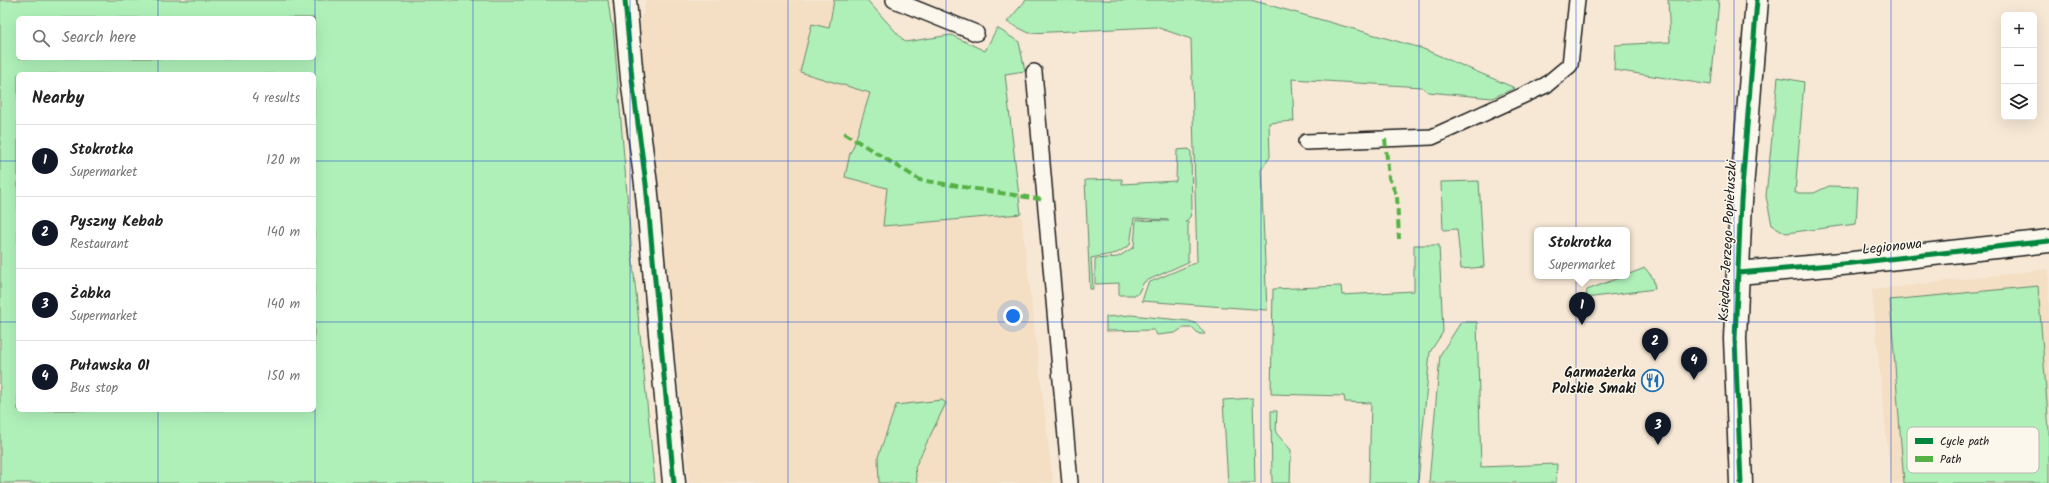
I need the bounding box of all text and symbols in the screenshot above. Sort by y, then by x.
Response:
map controls [2001,12,2037,120]
button: + [2001,12,2037,48]
search box [16,16,316,60]
text: Search here [62,26,136,50]
icon: search [30,27,52,49]
button: − [2001,48,2037,84]
button: layers [2001,84,2037,120]
text: Nearby [32,85,84,112]
text: 4 results [252,88,300,109]
text: Stokrotka [70,138,133,162]
text: 1 [43,150,47,171]
text: 120 m [266,150,300,171]
street label: Księdza Jerzego Popiełuszki [1713,159,1743,322]
text: Supermarket [70,162,137,183]
text: Pyszny Kebab [70,210,163,234]
text: 2 [41,222,49,243]
text: 140 m [267,222,300,243]
popup [1534,227,1630,279]
text: Stokrotka [1548,231,1612,255]
street label: Legionowa [1861,233,1923,261]
text: Restaurant [70,234,129,255]
text: Supermarket [1548,255,1616,276]
text: Żabka [70,282,111,306]
pin: 1 [1569,292,1595,325]
text: 3 [41,294,49,315]
text: 140 m [267,294,300,315]
text: Supermarket [70,306,137,327]
your location [1003,306,1023,326]
pin: 2 [1642,328,1668,361]
pin: 4 [1681,347,1707,380]
text: Puławska 01 [70,354,150,378]
place label: Garmażerka Polskie Smaki [1552,362,1636,400]
text: 4 [41,366,49,387]
text: 150 m [267,366,300,387]
restaurant icon: Garmażerka Polskie Smaki [1639,368,1665,394]
text: Bus stop [70,378,118,399]
pin: 3 [1645,412,1671,445]
legend [1907,427,2039,473]
text: Cycle path [1940,433,1989,451]
text: Path [1940,451,1961,469]

